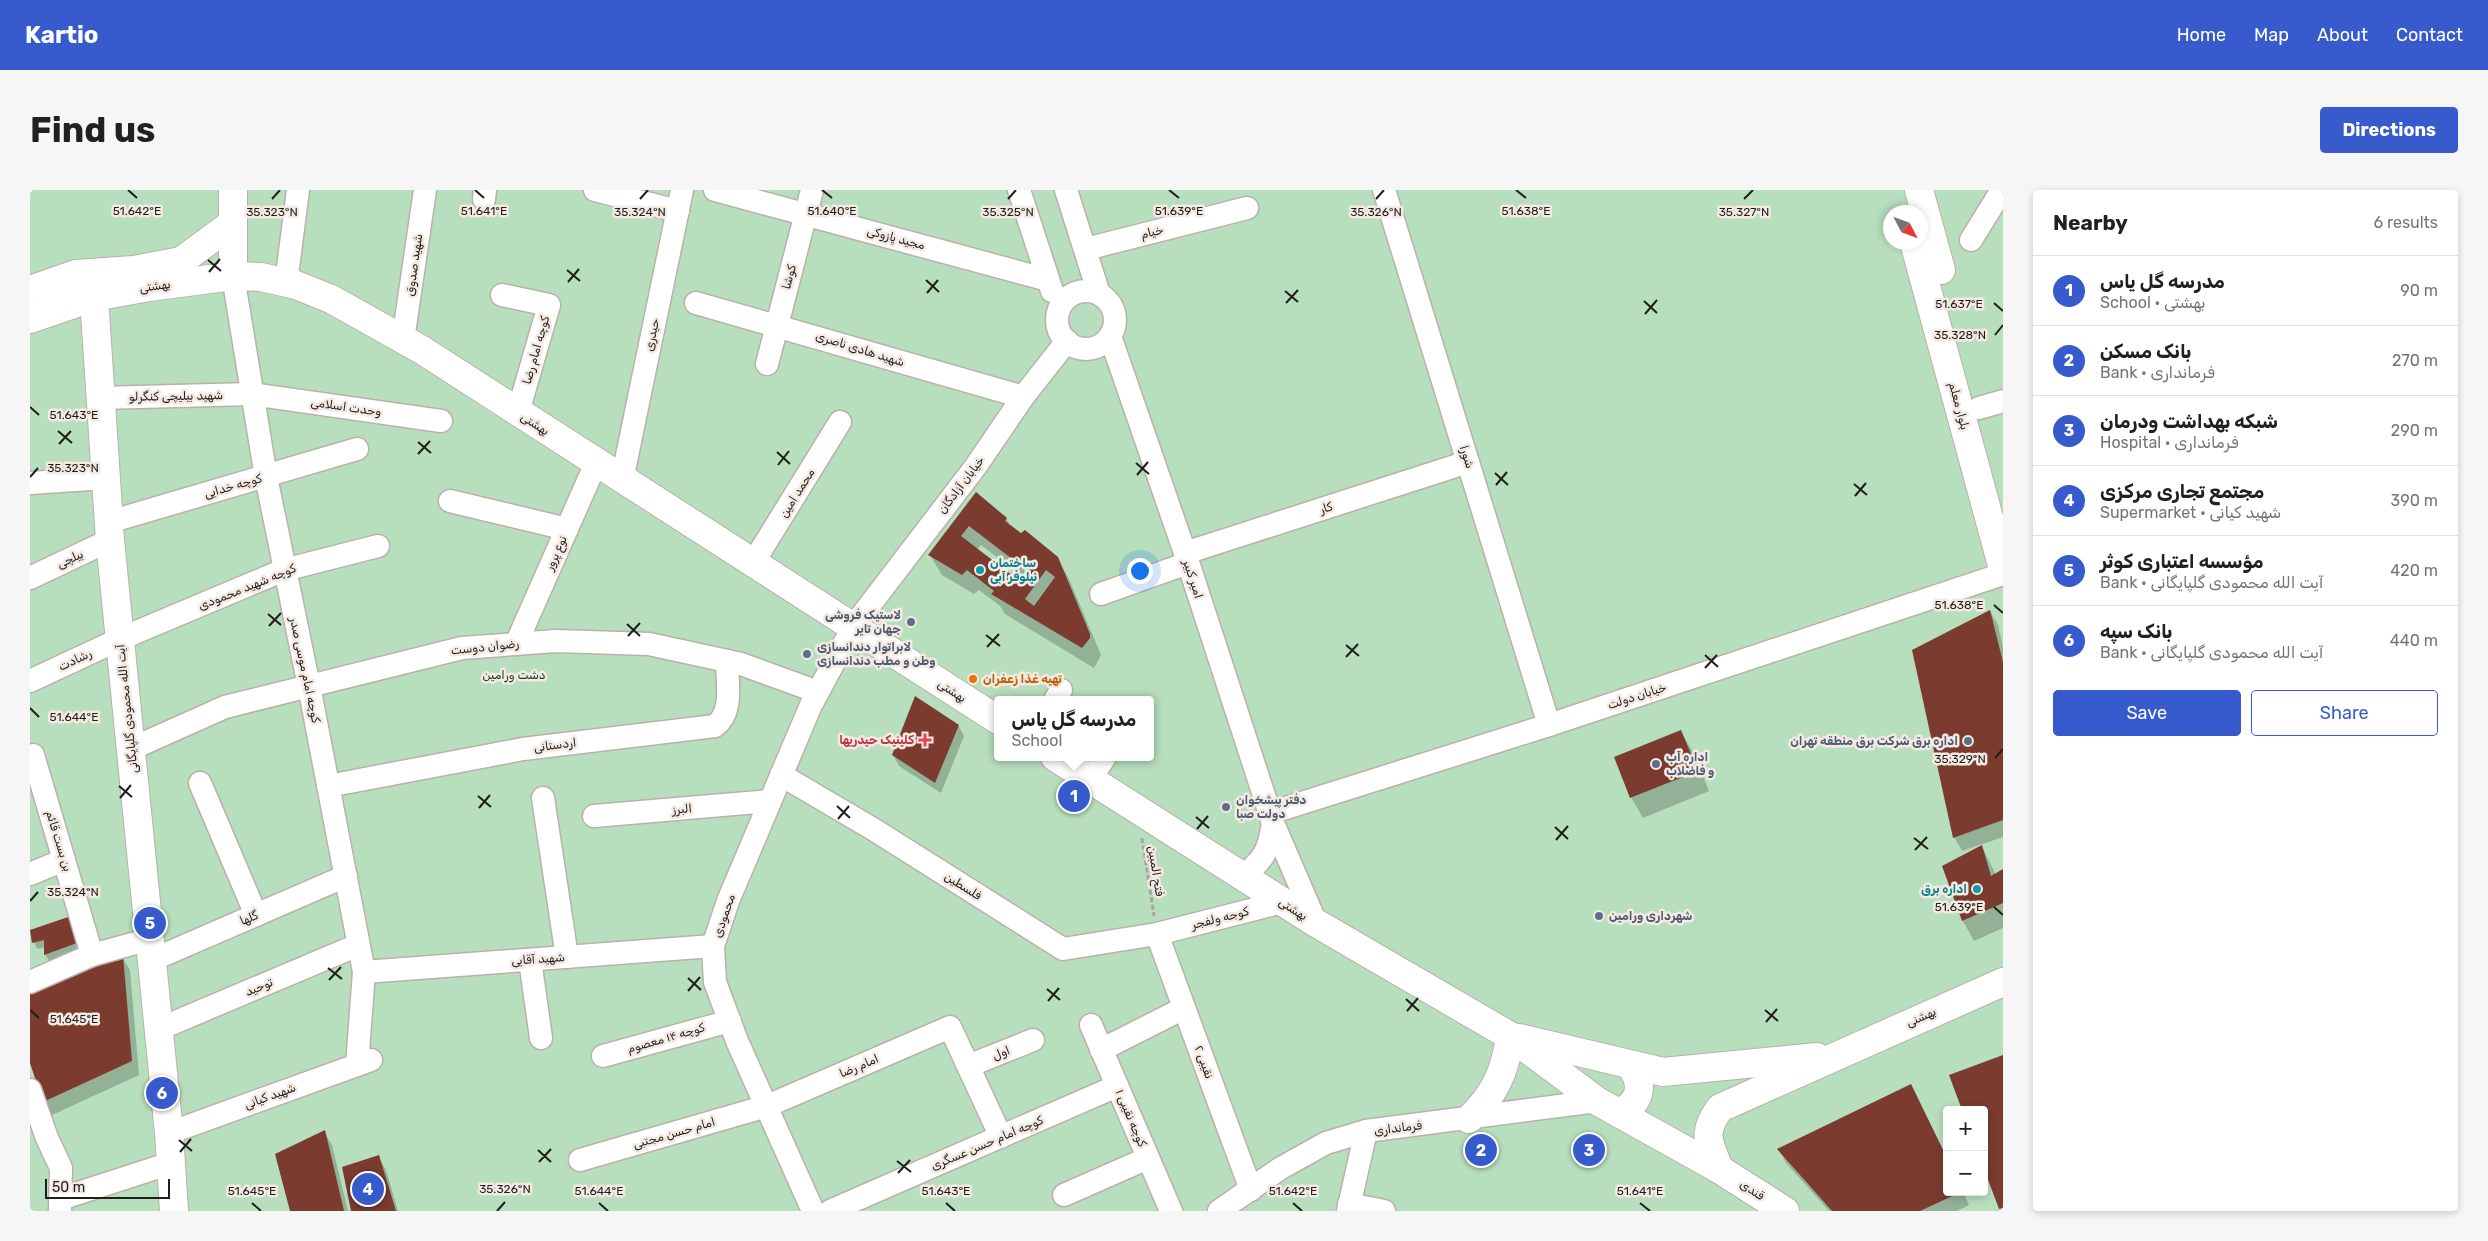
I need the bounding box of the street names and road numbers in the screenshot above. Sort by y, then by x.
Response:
street label: خیام [1139,222,1165,243]
street label: مجید پازوکی [865,224,927,254]
street label: شهید صدوق [403,233,426,297]
street label: کوشا [779,263,800,291]
street label: بهشتی [139,277,172,296]
street label: کوچه امام رضا [520,314,554,386]
street label: حیدری [642,317,663,353]
street label: شهید هادی ناصری [814,329,906,370]
street label: بلوار معلم [1945,381,1972,432]
street label: شهید بیلیچی کنگرلو [129,388,223,405]
street label: وحدت اسلامی [310,395,382,420]
street label: بهشتی [518,410,552,439]
street label: شورا [1456,444,1477,471]
street label: خیابان آزادگان [935,454,988,517]
street label: محمد امین [776,466,818,520]
street label: کوچه خدایی [202,471,264,502]
street label: کار [1317,499,1335,518]
street label: نوع پرور [542,533,572,574]
street label: بیلچی [54,547,86,572]
street label: امیر کبیر [1179,557,1206,600]
street label: کوچه شهید محمودی [196,561,299,614]
street label: کوچه امام موسی صدر [285,615,323,725]
street label: رضوان دوست [450,636,520,659]
street label: آیت الله محمودی گلپایگانی [113,643,142,774]
street label: رشادت [56,646,94,675]
street label: بهشتی [935,677,969,706]
street label: خیابان دولت [1606,680,1669,713]
street label: اردستانی [533,735,577,756]
street label: البرز [671,801,692,818]
street label: بن بست قائم [42,809,75,873]
street label: فتح المبین [1143,845,1167,898]
street label: فلسطین [942,869,984,903]
street label: محمودی [710,892,739,940]
street label: بهشتی [1276,895,1310,924]
street label: کوجه ولفجر [1189,904,1251,933]
street label: گلها [238,908,261,928]
street label: شهید آقایی [511,950,565,969]
street label: توحید [243,975,275,1000]
street label: بهشنی [1904,1004,1939,1031]
street label: کوچه ۱۴ معصوم [626,1020,707,1058]
street label: اول [990,1043,1012,1064]
street label: نقیبی ۲ [1191,1043,1216,1081]
street label: امام رضا [837,1052,881,1082]
street label: شهید کیانی [242,1080,298,1113]
street label: کوچه نقیبی ۱ [1112,1087,1150,1150]
street label: کوچه امام حسن عسگری [929,1113,1047,1175]
street label: امام حسن مجتبی [631,1115,717,1153]
street label: فرمانداری [1373,1118,1423,1139]
street label: قندی [1737,1177,1767,1203]

